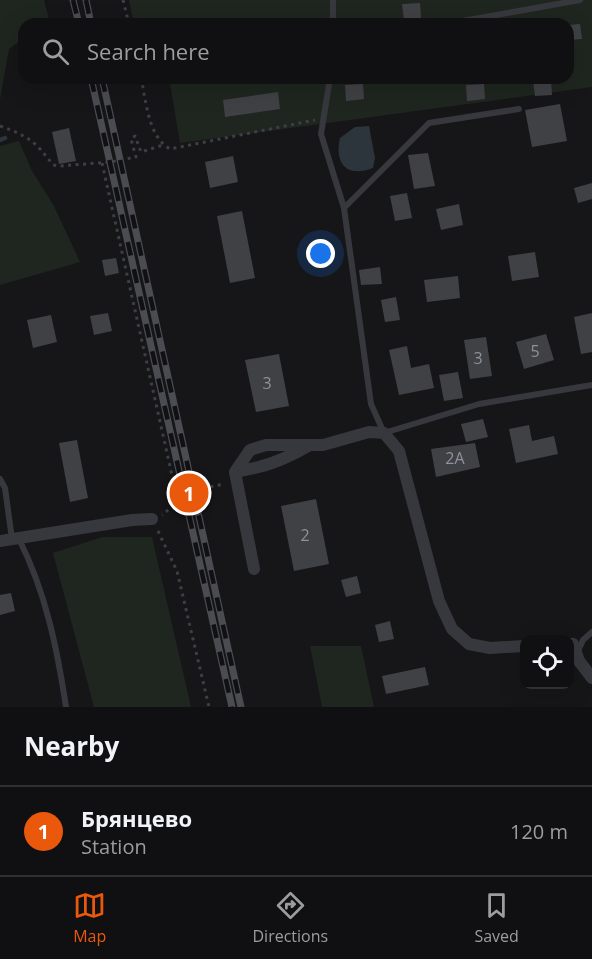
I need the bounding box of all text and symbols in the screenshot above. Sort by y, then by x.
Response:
search box [18,18,574,84]
icon: search [39,35,72,68]
text: Search here [87,36,210,66]
your location [306,239,335,268]
house number: 5 [530,340,540,362]
house number: 3 [473,347,483,369]
house number: 3 [262,372,272,394]
house number: 2А [445,447,466,469]
pin: 1 [170,470,208,516]
house number: 2 [300,524,310,546]
map controls [520,635,574,689]
button: locate [520,635,574,689]
text: Nearby [24,728,119,764]
text: Брянцево [81,803,192,833]
text: 1 [38,818,49,845]
text: 120 m [510,818,568,845]
text: Station [81,833,147,860]
tab: Map [73,889,106,947]
tab: Directions [253,889,328,947]
tab: Saved [474,889,519,947]

